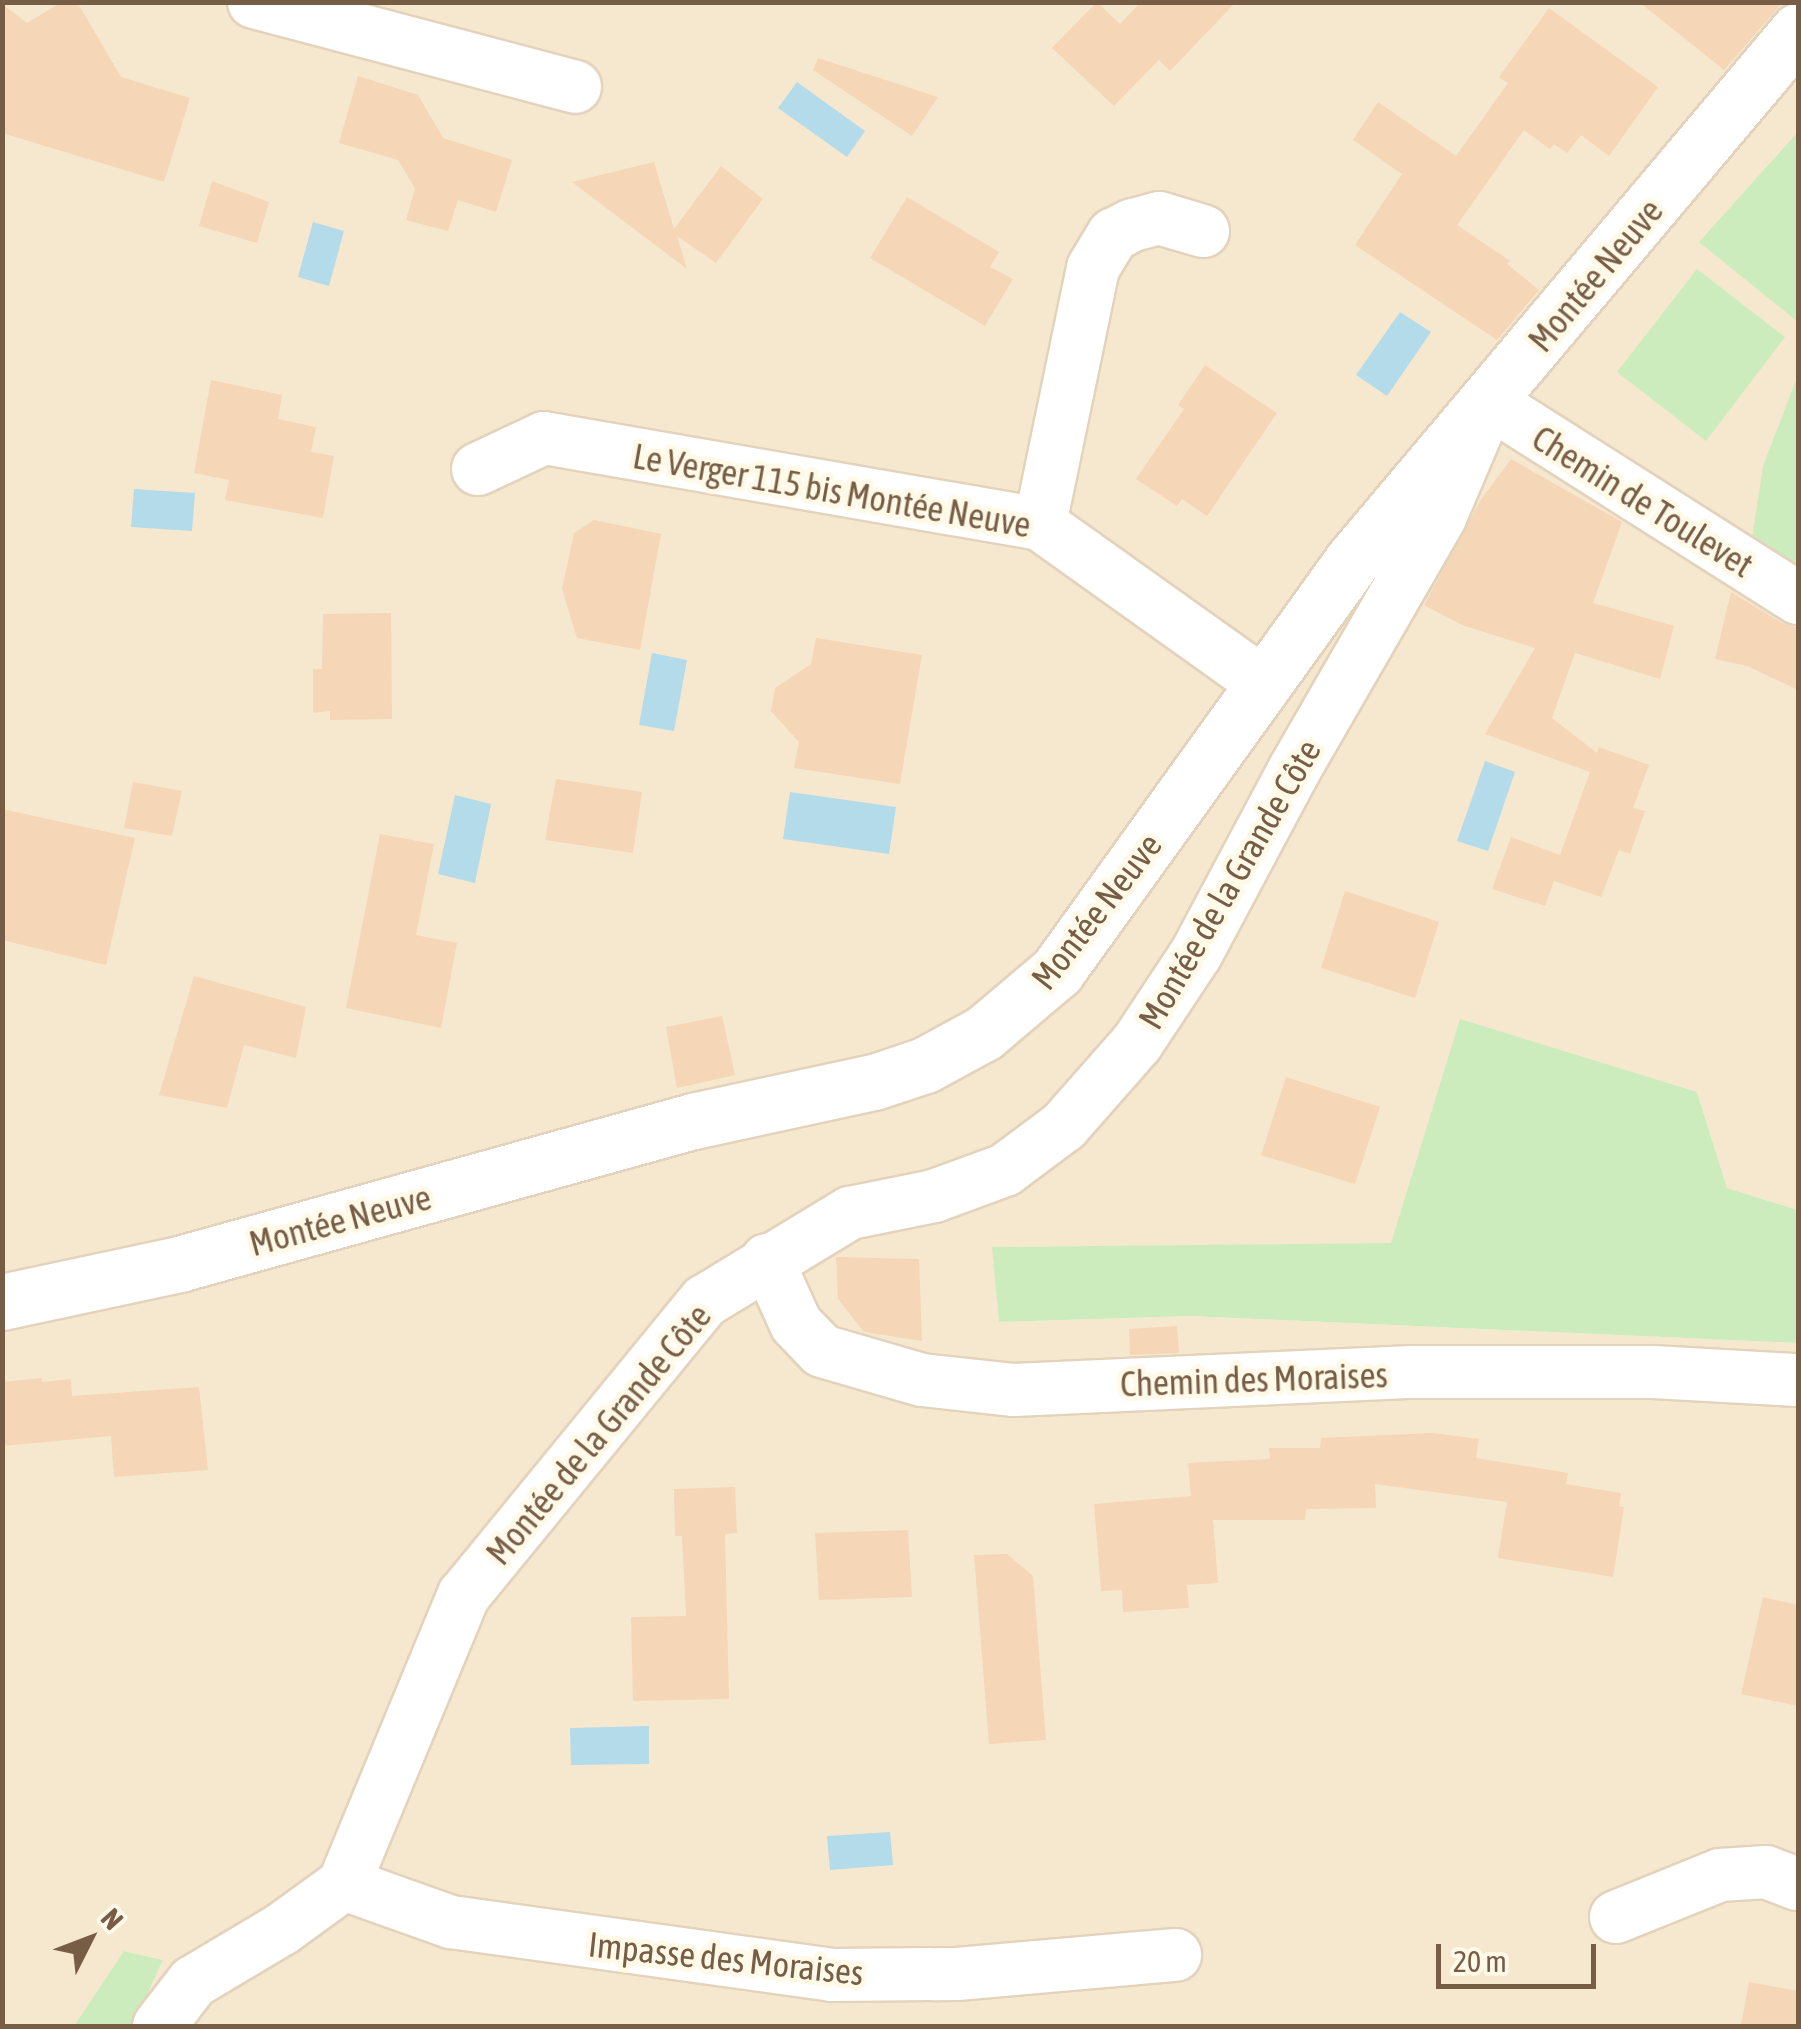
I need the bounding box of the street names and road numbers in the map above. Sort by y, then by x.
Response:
street label: Montée Neuve [1519,190,1671,360]
street label: Chemin de Toulevet [1525,416,1761,586]
street label: Le Verger 115 bis Montée Neuve [630,434,1034,546]
street label: Montée de la Grande Côte [1129,732,1329,1036]
street label: Montée Neuve [1022,825,1170,997]
street label: Montée Neuve [245,1176,435,1264]
street label: Montée de la Grande Côte [477,1295,719,1573]
street label: Chemin des Moraises [1119,1353,1389,1405]
street label: Impasse des Moraises [586,1923,866,1993]

